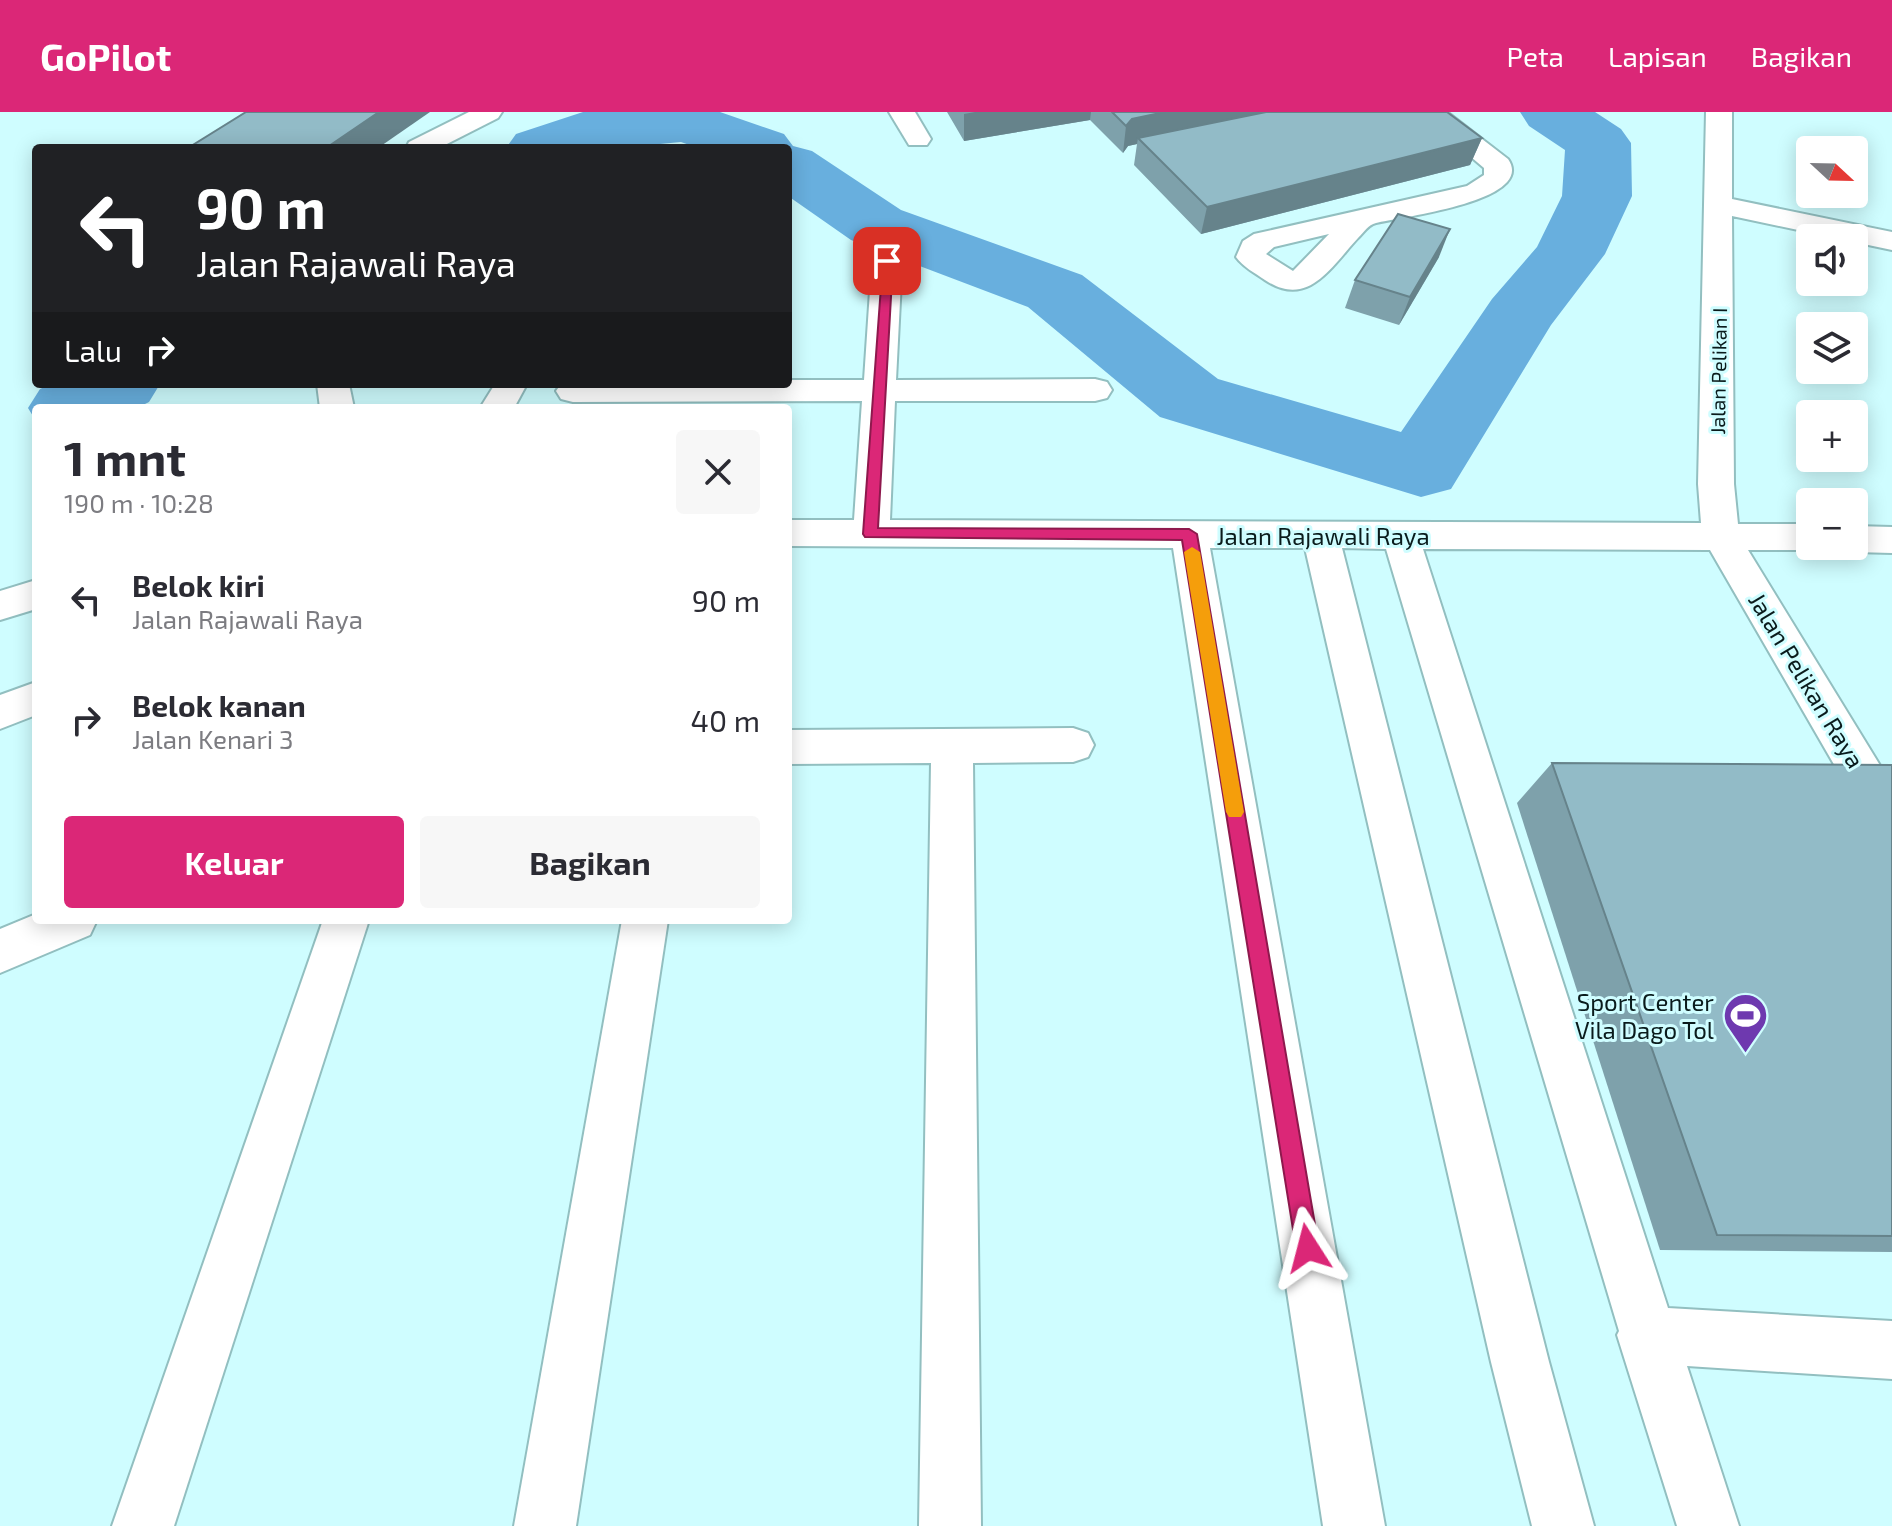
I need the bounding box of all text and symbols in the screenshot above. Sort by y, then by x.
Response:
text: GoPilot [40,33,171,79]
text: Peta [1507,39,1564,73]
text: Lapisan [1608,39,1707,73]
text: Bagikan [1751,39,1852,73]
north arrow [1796,136,1868,208]
map controls [1796,136,1868,560]
text: 90 m [196,173,326,240]
icon: left [64,176,168,280]
button: sound [1796,224,1868,296]
pin [853,227,921,295]
icon: arrive [865,239,909,283]
text: Jalan Rajawali Raya [196,241,516,284]
street label: Jalan Pelikan I [1705,308,1731,434]
button: layers [1796,312,1868,384]
icon: right [138,328,182,372]
text: Lalu [64,332,122,368]
button: + [1796,400,1868,472]
text: 1 mnt [64,428,186,486]
button: close [676,430,760,514]
text: 190 m · 10:28 [64,487,214,518]
button: − [1796,488,1868,560]
street label: Jalan Rajawali Raya [1216,521,1430,550]
text: Belok kiri [132,567,265,603]
icon: left [64,578,108,622]
text: 90 m [692,582,760,618]
street label: Jalan Pelikan Raya [1743,587,1871,773]
text: Jalan Rajawali Raya [132,603,363,634]
text: Belok kanan [132,687,306,723]
icon: right [64,698,108,742]
text: 40 m [690,702,760,738]
text: Jalan Kenari 3 [132,723,294,754]
button: Keluar [64,816,404,908]
button: Bagikan [420,816,760,908]
place label: Sport Center Vila Dago Tol [1575,987,1714,1044]
sports icon: Sport Center Vila Dago Tol [1721,991,1769,1054]
position arrow [1266,1206,1350,1290]

